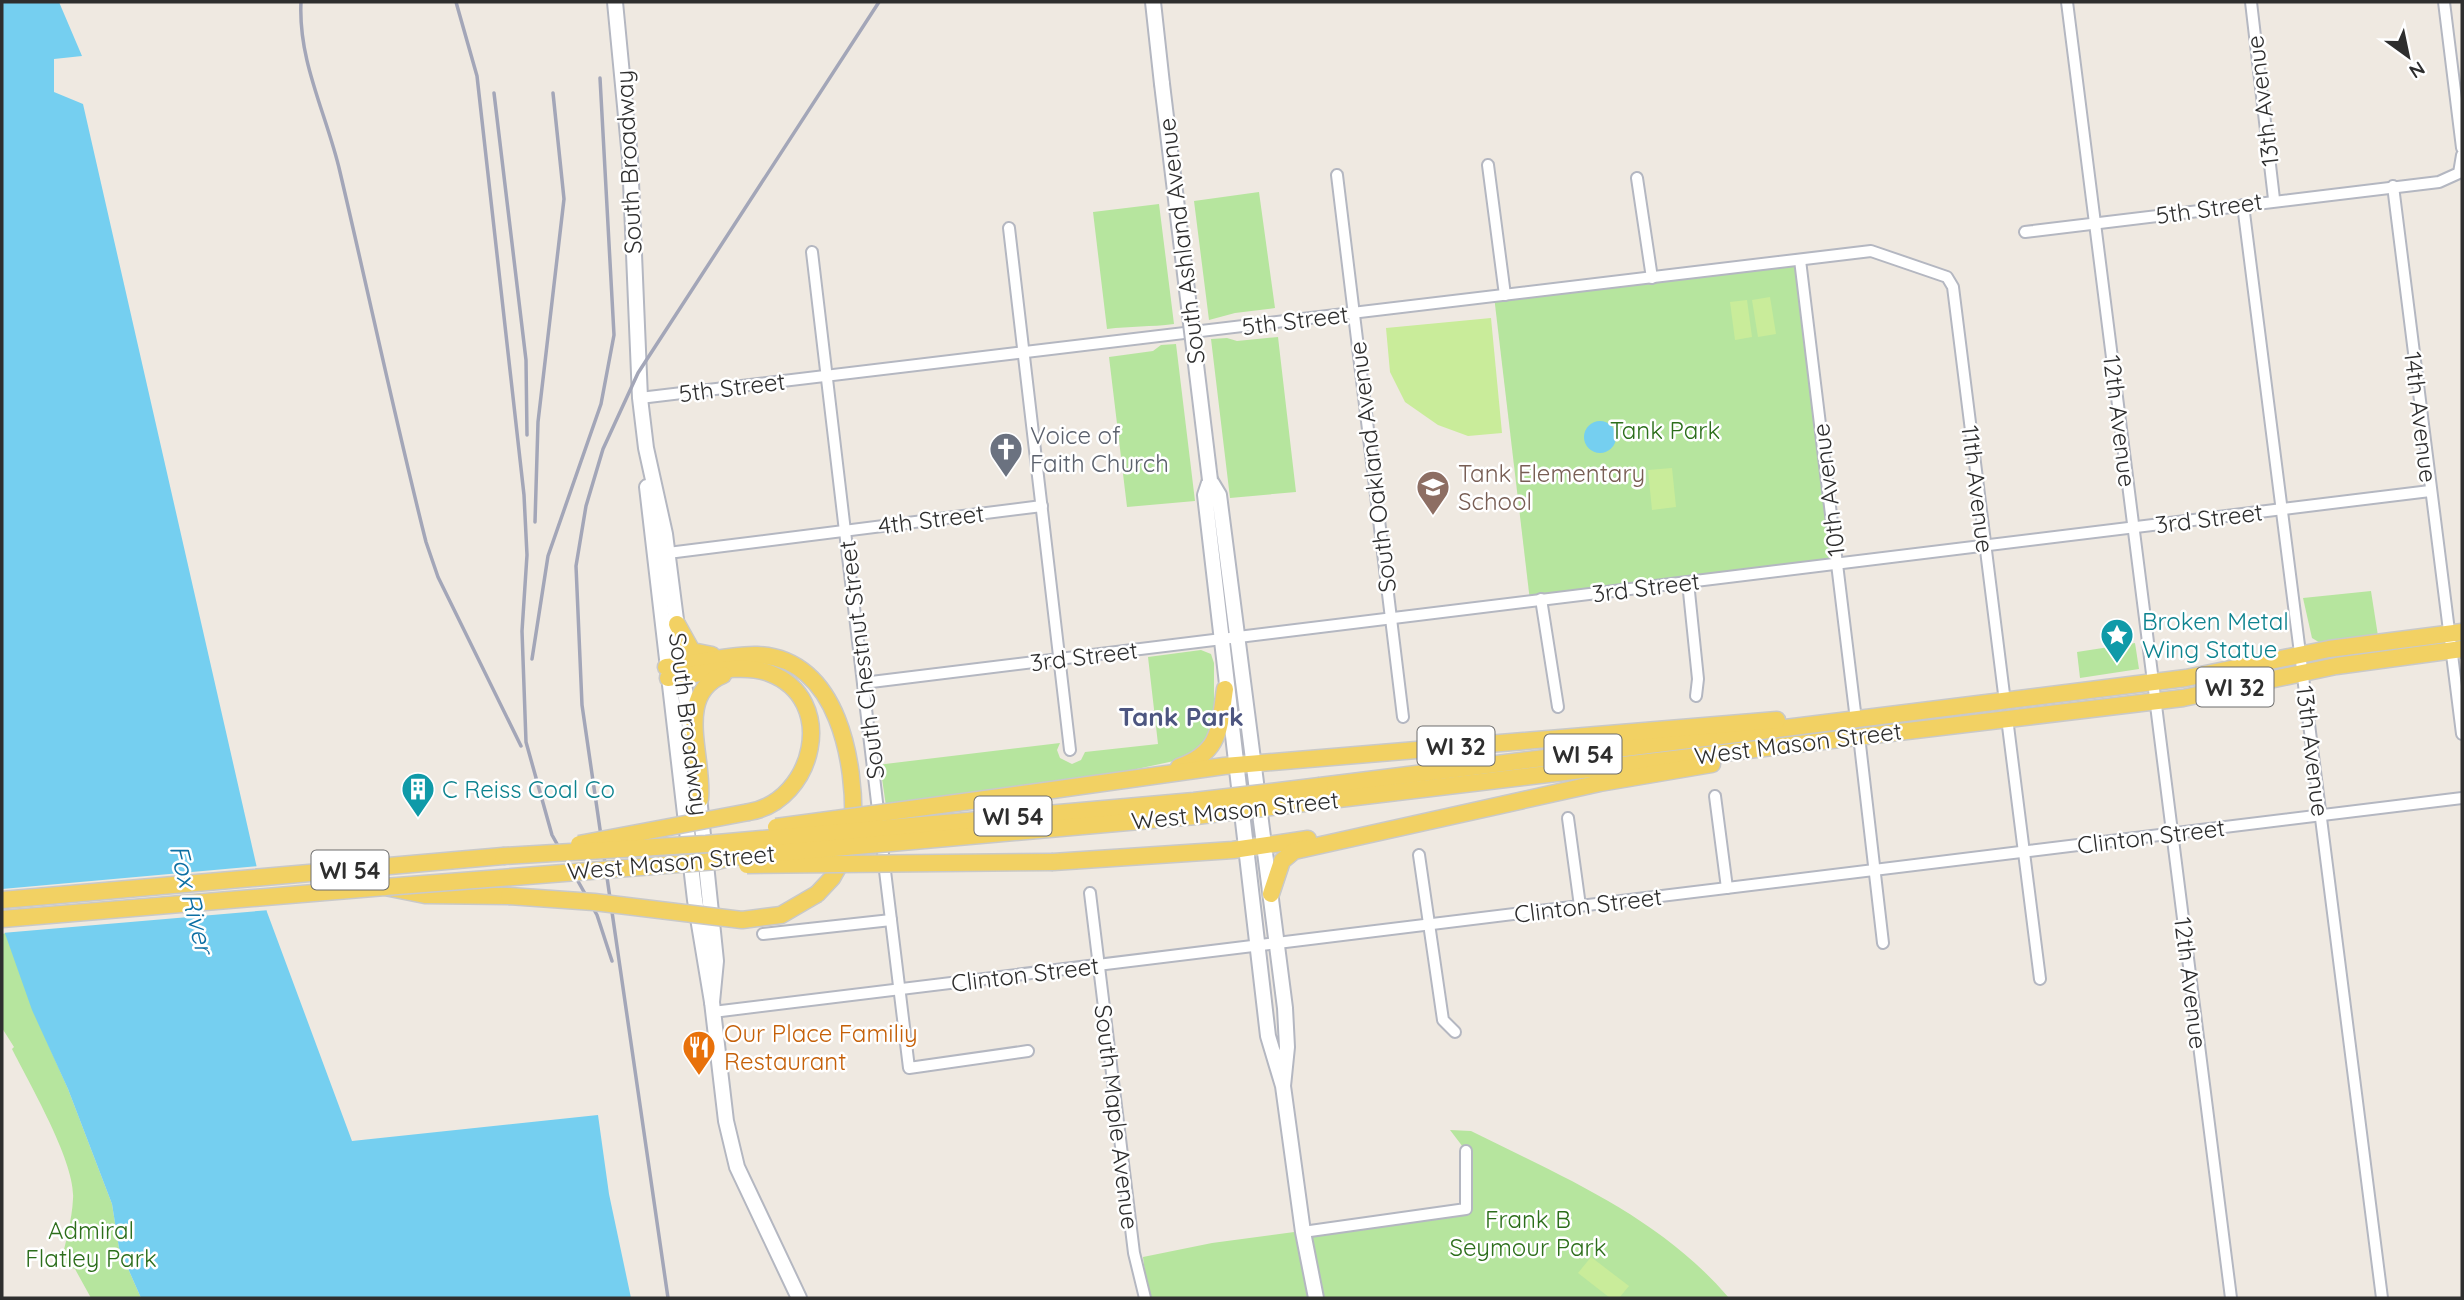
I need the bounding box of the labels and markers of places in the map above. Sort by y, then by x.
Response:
place label: Voice of Faith Church [1030,420,1169,478]
church icon: Voice of Faith Church [987,430,1025,479]
place label: Tank Elementary School [1458,458,1645,516]
school or university icon: Tank Elementary School [1414,468,1452,517]
place label: Broken Metal Wing Statue [2142,606,2289,664]
place icon: Broken Metal Wing Statue [2098,616,2136,665]
building icon: C Reiss Coal Co [399,770,437,819]
place label: C Reiss Coal Co [442,774,615,804]
place label: Our Place Familiy Restaurant [724,1018,918,1076]
restaurant icon: Our Place Familiy Restaurant [680,1028,718,1077]

